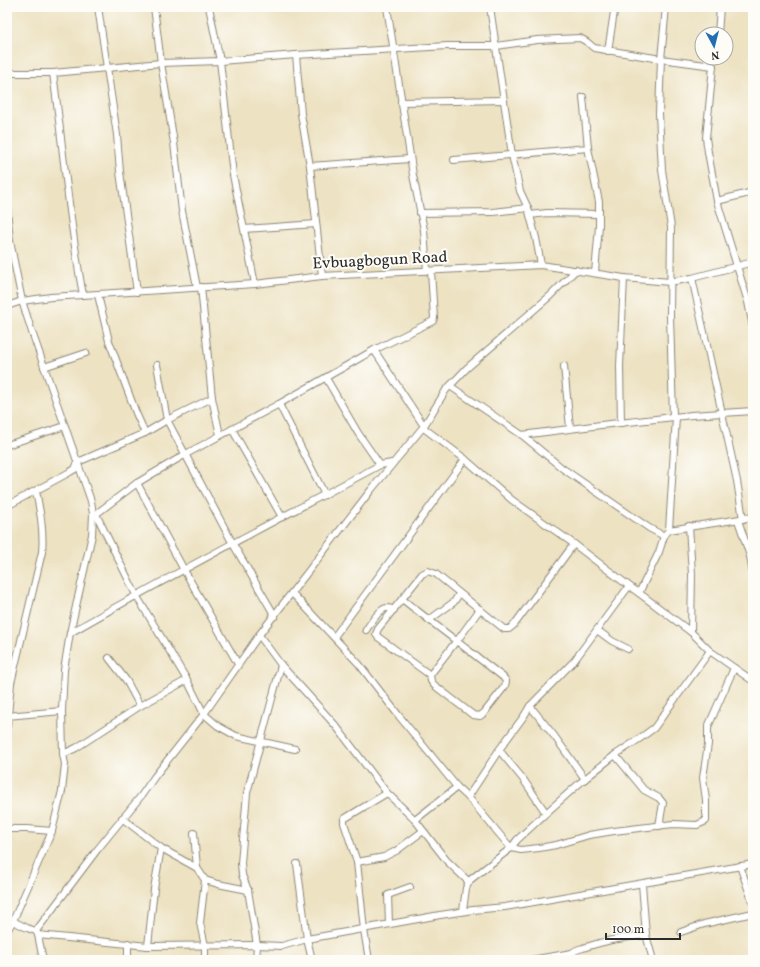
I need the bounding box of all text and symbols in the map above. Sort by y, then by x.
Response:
north arrow [694,26,734,66]
text: N [710,47,720,62]
street label: Evbuagbogun Road [312,246,448,276]
scale bar [606,915,680,941]
text: 100 m [612,922,645,938]

